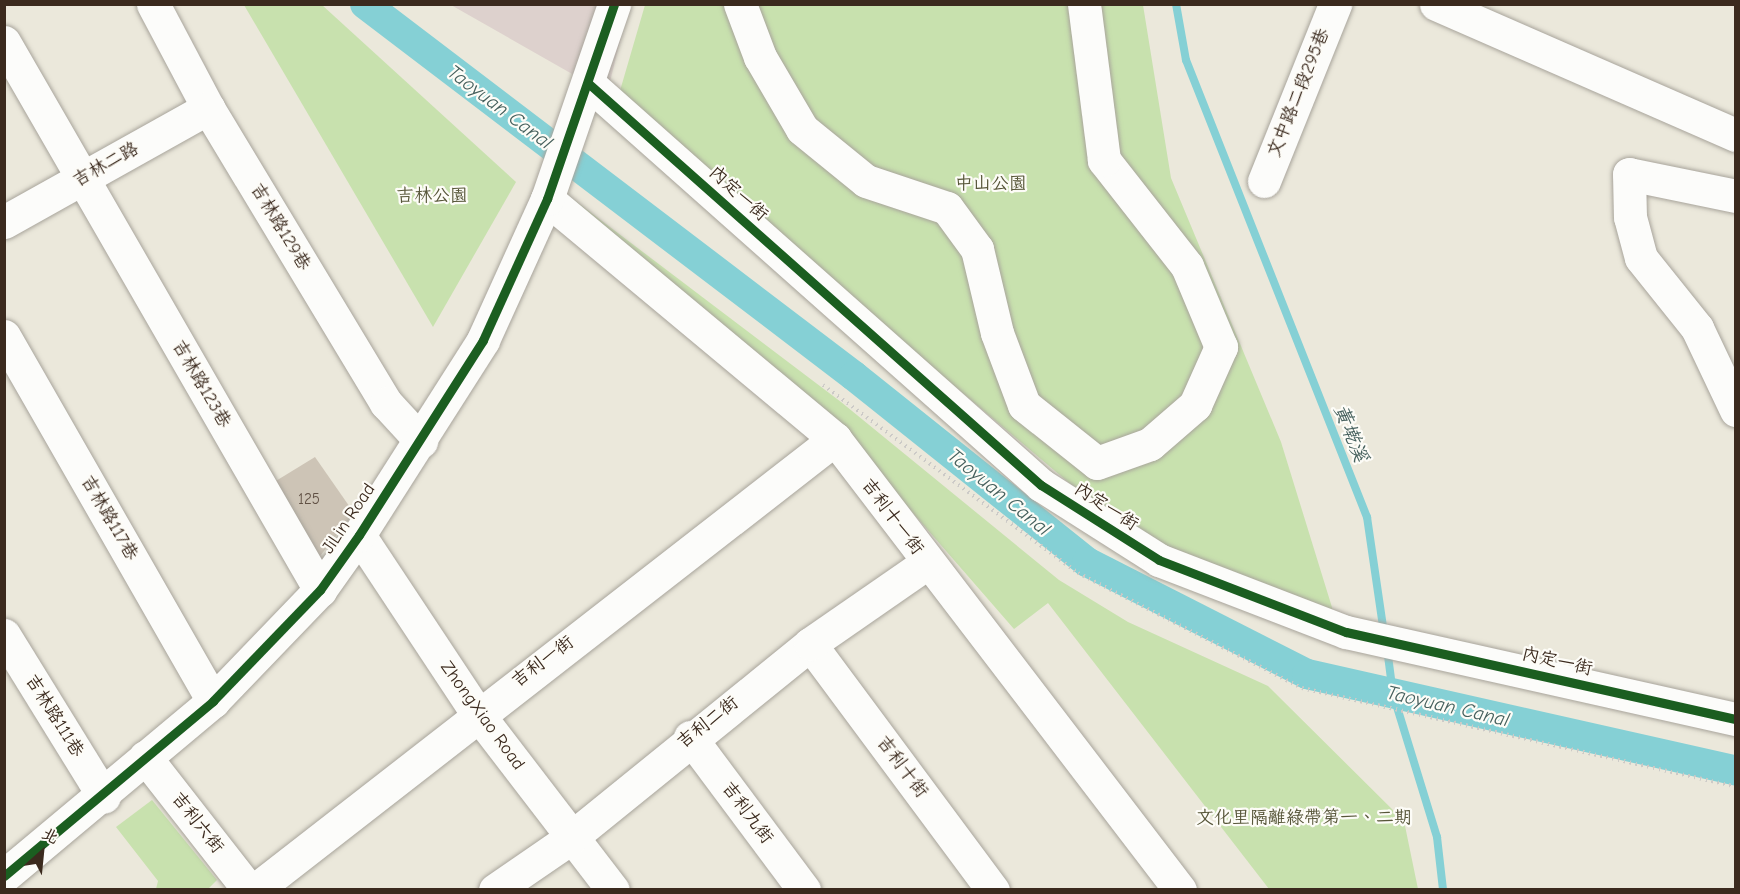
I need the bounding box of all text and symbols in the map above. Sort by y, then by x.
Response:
street label: 文中路二段295巷 [1263,26,1335,160]
water label: Taoyuan Canal [443,60,557,154]
street label: 吉林二路 [69,138,143,192]
street label: 內定一街 [704,162,772,226]
park label: 中山公園 [955,173,1027,195]
street label: 吉林路129巷 [245,179,315,275]
park label: 吉林公園 [396,185,468,207]
street label: 吉林路123巷 [167,336,235,432]
water label: 黃墘溪 [1329,401,1373,465]
water label: Taoyuan Canal [943,443,1055,541]
street label: 吉林路117巷 [76,472,142,564]
street label: 吉利十一街 [856,475,928,559]
street label: 內定一街 [1070,478,1142,536]
street label: JiLin Road [318,480,380,558]
house number: 125 [298,491,320,509]
street label: 吉利一街 [508,632,578,692]
street label: 內定一街 [1519,643,1595,681]
street label: ZhongXiao Road [435,657,529,775]
street label: 吉林路111巷 [20,671,88,761]
water label: Taoyuan Canal [1384,680,1512,732]
street label: 吉利二街 [673,692,743,754]
street label: 吉利十街 [872,732,932,802]
street label: 吉利九街 [717,778,777,848]
street label: 吉利六街 [166,788,228,858]
park label: 文化里隔離綠帶第一、二期 [1196,807,1412,829]
north arrow [12,822,72,882]
text: 北 [39,824,61,848]

